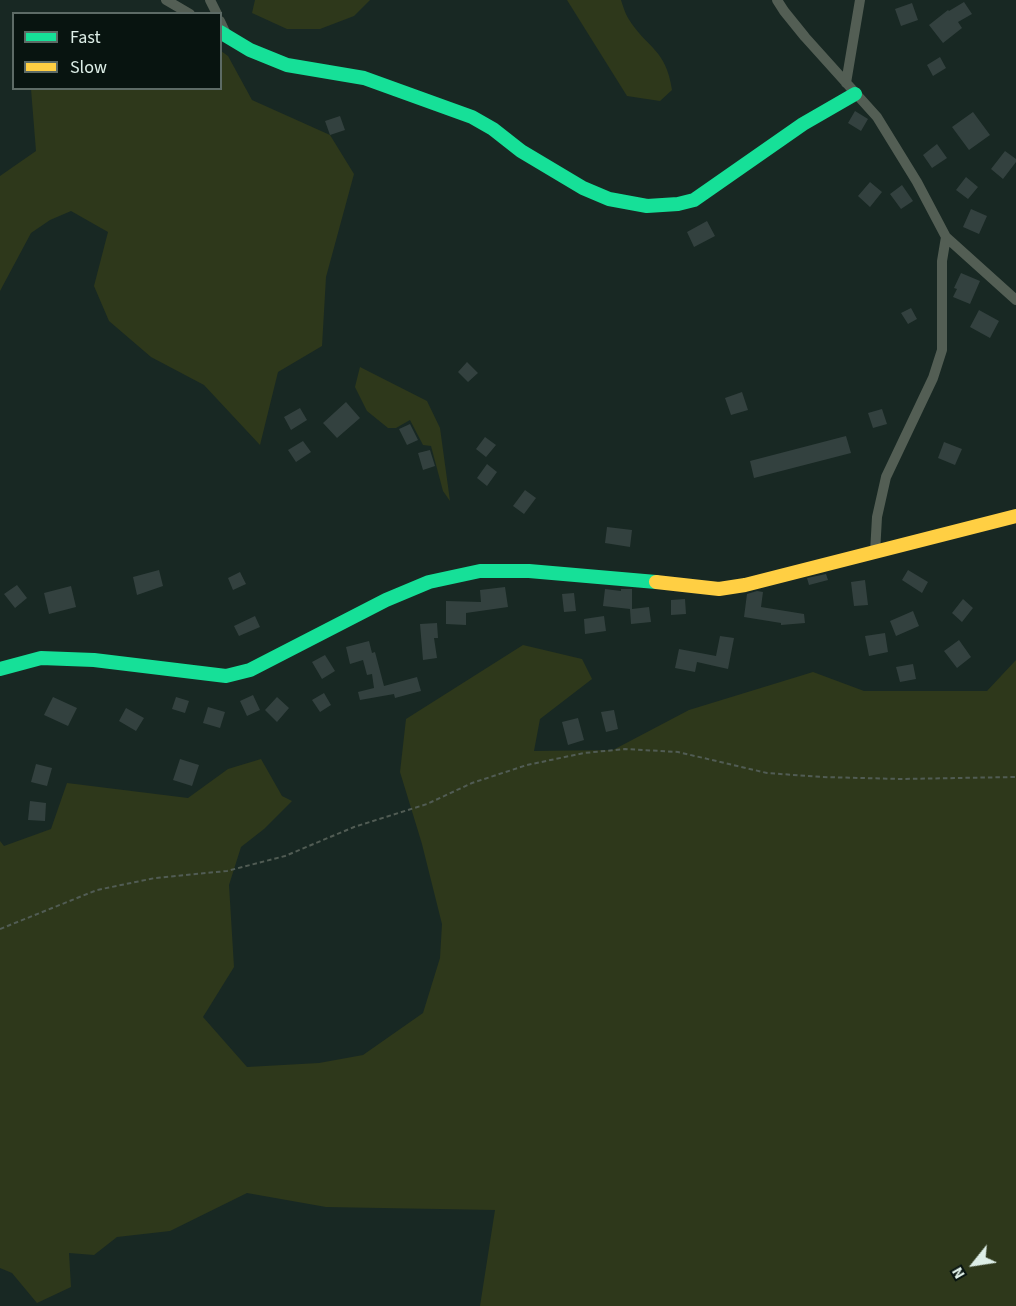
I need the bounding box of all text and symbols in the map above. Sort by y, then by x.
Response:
legend [12,12,222,90]
text: Fast [70,25,101,50]
text: Slow [70,55,107,80]
north arrow [944,1234,1004,1294]
text: N [946,1263,971,1283]

